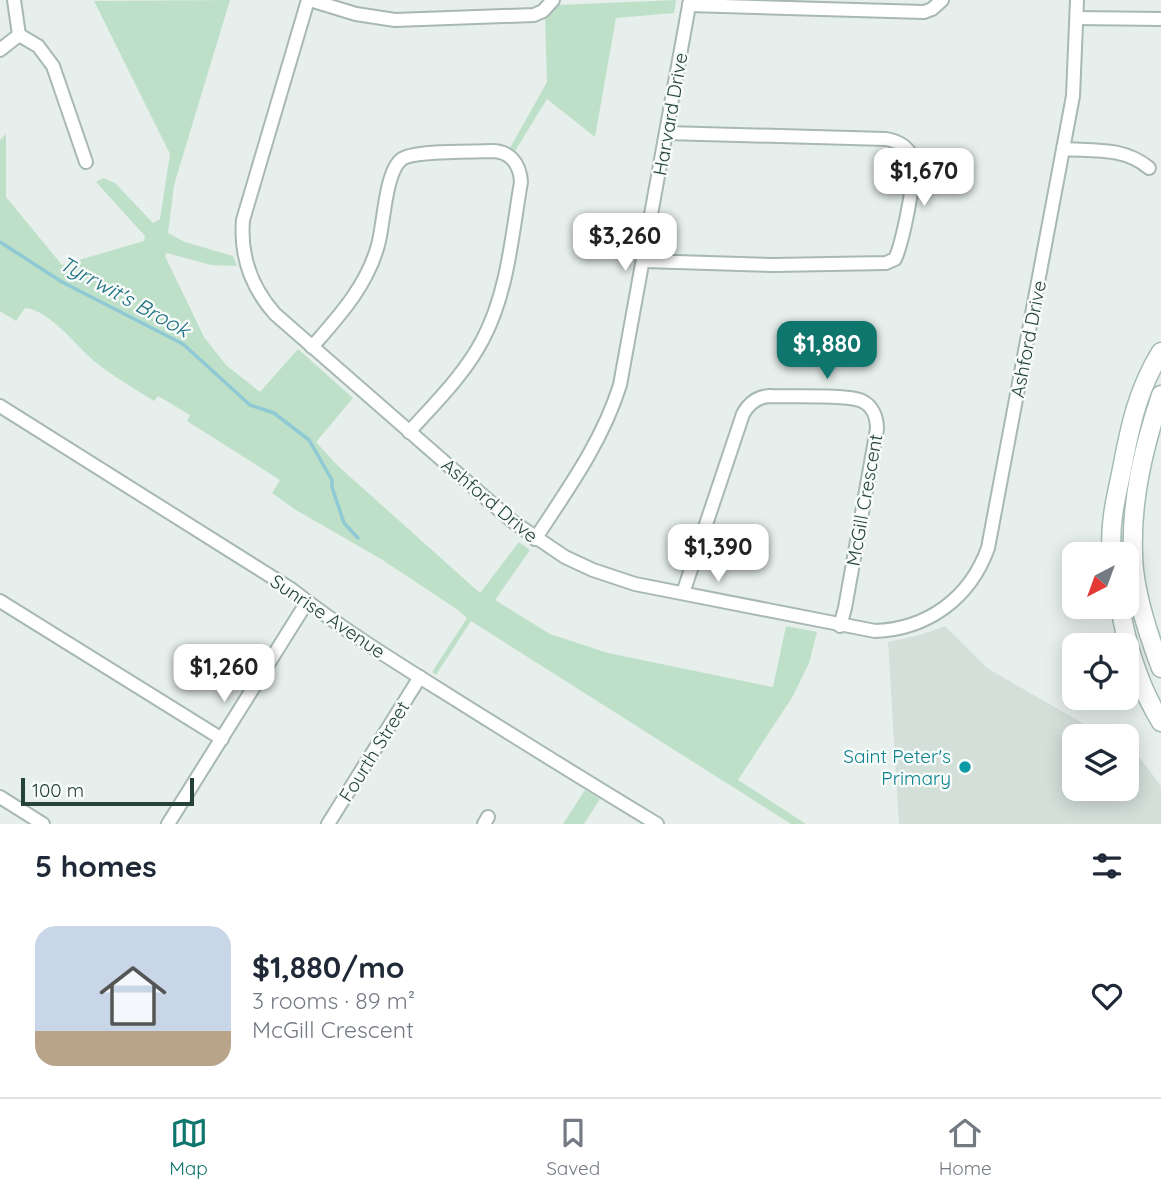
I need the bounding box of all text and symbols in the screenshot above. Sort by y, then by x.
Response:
street label: Harvard Drive [647,51,693,177]
pin: $1,670 [867,148,981,208]
text: $1,670 [890,156,958,185]
pin: $3,260 [568,214,682,273]
text: $3,260 [589,221,661,250]
water label: Tyrrwit's Brook [55,250,196,343]
street label: Ashford Drive [1005,278,1051,400]
pin: $1,880 [770,322,884,381]
text: $1,880 [793,329,861,358]
street label: McGill Crescent [841,432,887,568]
street label: Ashford Drive [437,453,543,547]
pin: $1,390 [661,524,775,584]
text: $1,390 [684,532,752,561]
north arrow [1062,542,1139,620]
map controls [1062,542,1139,801]
street label: Sunrise Avenue [266,569,390,663]
button: locate [1062,633,1139,710]
pin: $1,260 [167,644,281,704]
text: $1,260 [190,652,258,681]
street label: Fourth Street [334,696,414,806]
button: layers [1062,724,1139,801]
place label: Saint Peter's Primary [843,744,951,790]
marker: Saint Peter's Primary [957,759,973,775]
scale bar [21,775,194,807]
text: 100 m [32,778,84,802]
text: 5 homes [35,847,157,885]
icon: filters [1088,847,1126,885]
text: $1,880/mo [252,948,405,986]
icon: home [91,954,175,1038]
icon: heart [1088,977,1126,1015]
text: 3 rooms · 89 m² [252,986,415,1015]
text: McGill Crescent [252,1015,414,1044]
tab: Map [169,1114,208,1180]
tab: Saved [546,1114,600,1180]
tab: Home [939,1114,992,1180]

